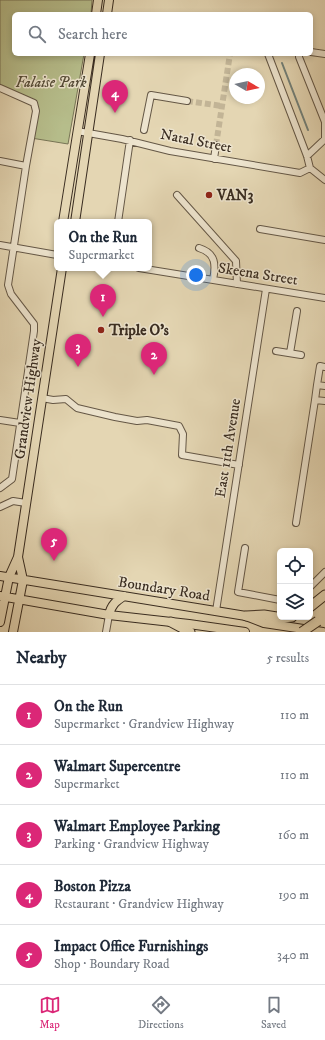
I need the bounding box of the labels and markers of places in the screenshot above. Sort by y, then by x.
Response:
pin: 4 [102,80,128,113]
place label: VAN3 [216,186,254,205]
marker: VAN3 [204,190,214,200]
pin: 1 [90,284,116,317]
place label: Triple O’s [108,321,169,340]
marker: Triple O’s [96,325,106,335]
pin: 3 [65,334,91,367]
pin: 2 [141,342,167,375]
pin: 5 [41,528,67,561]

